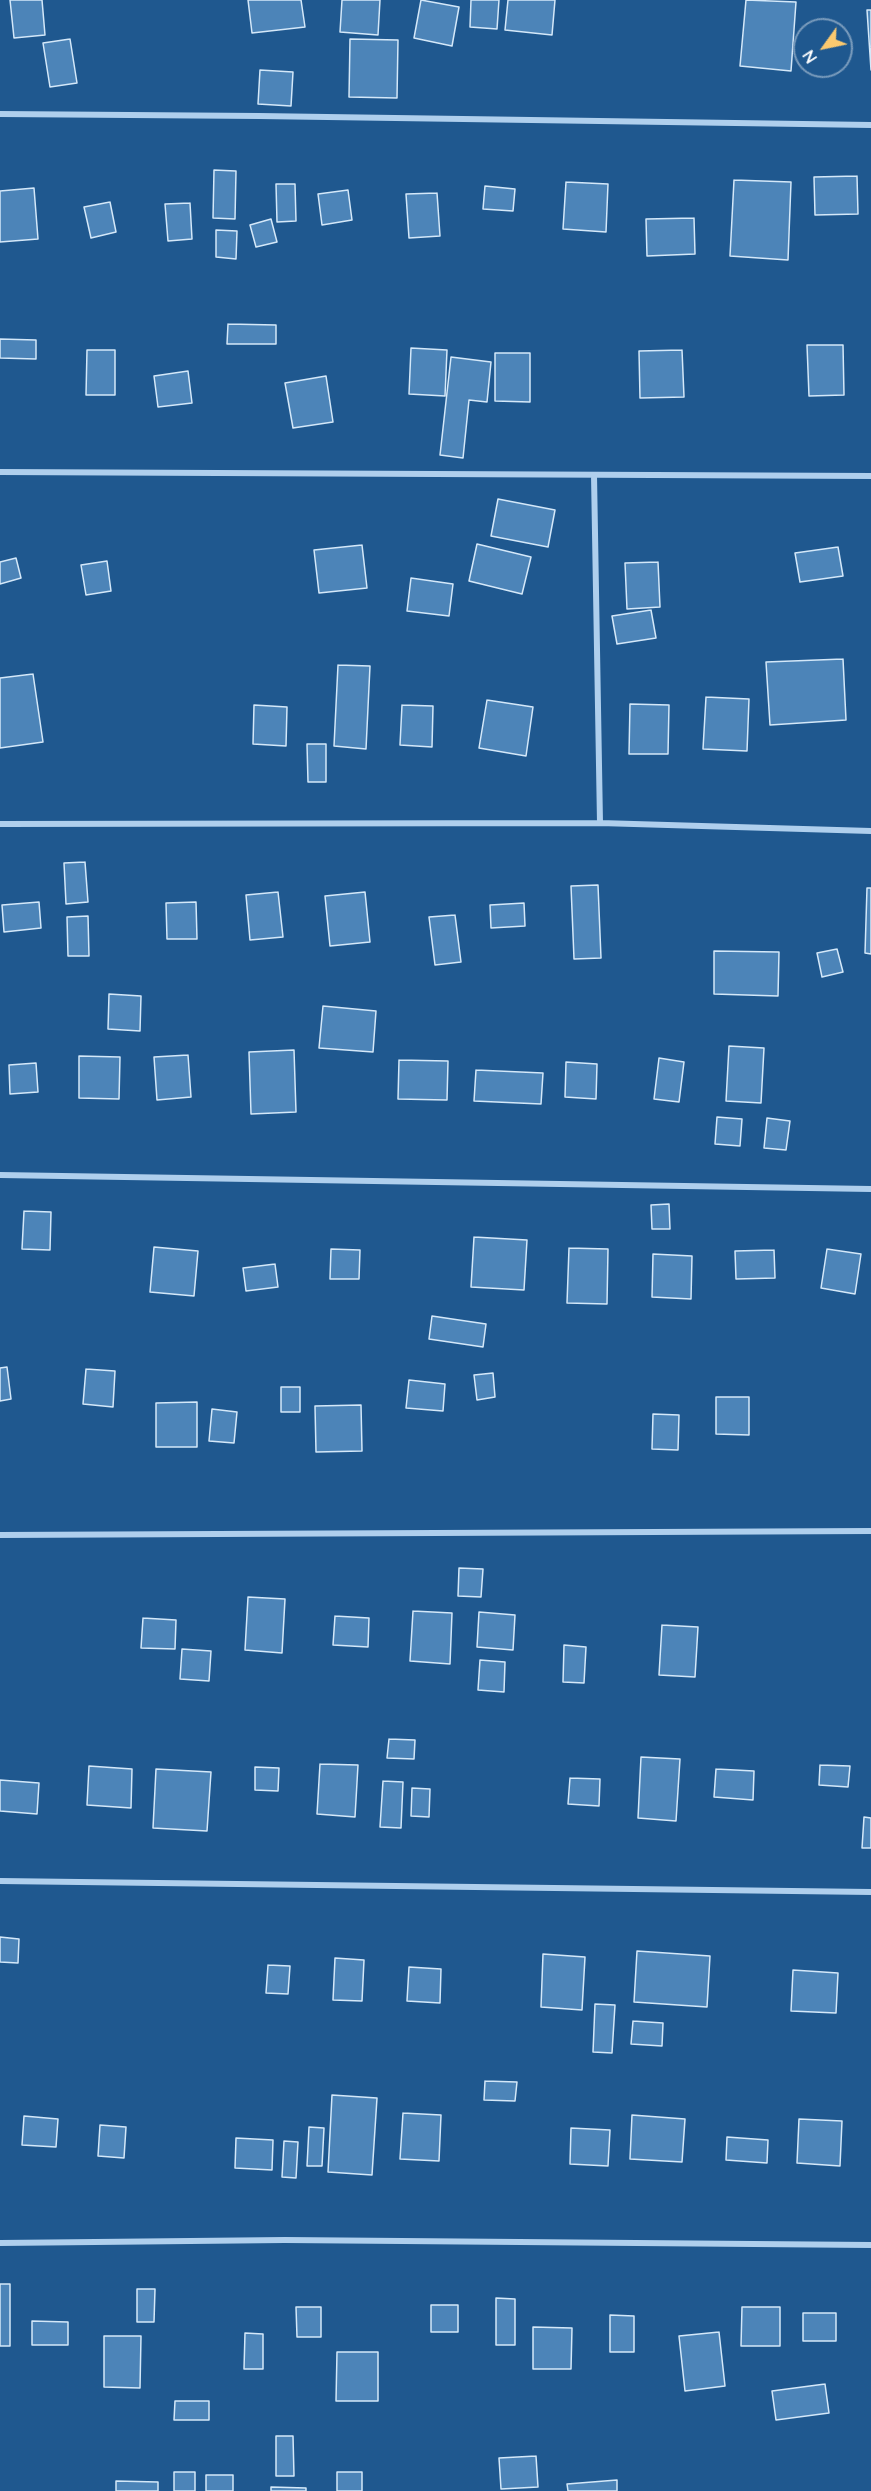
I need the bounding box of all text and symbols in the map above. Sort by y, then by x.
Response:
north arrow [793,18,853,78]
text: N [798,46,821,67]

